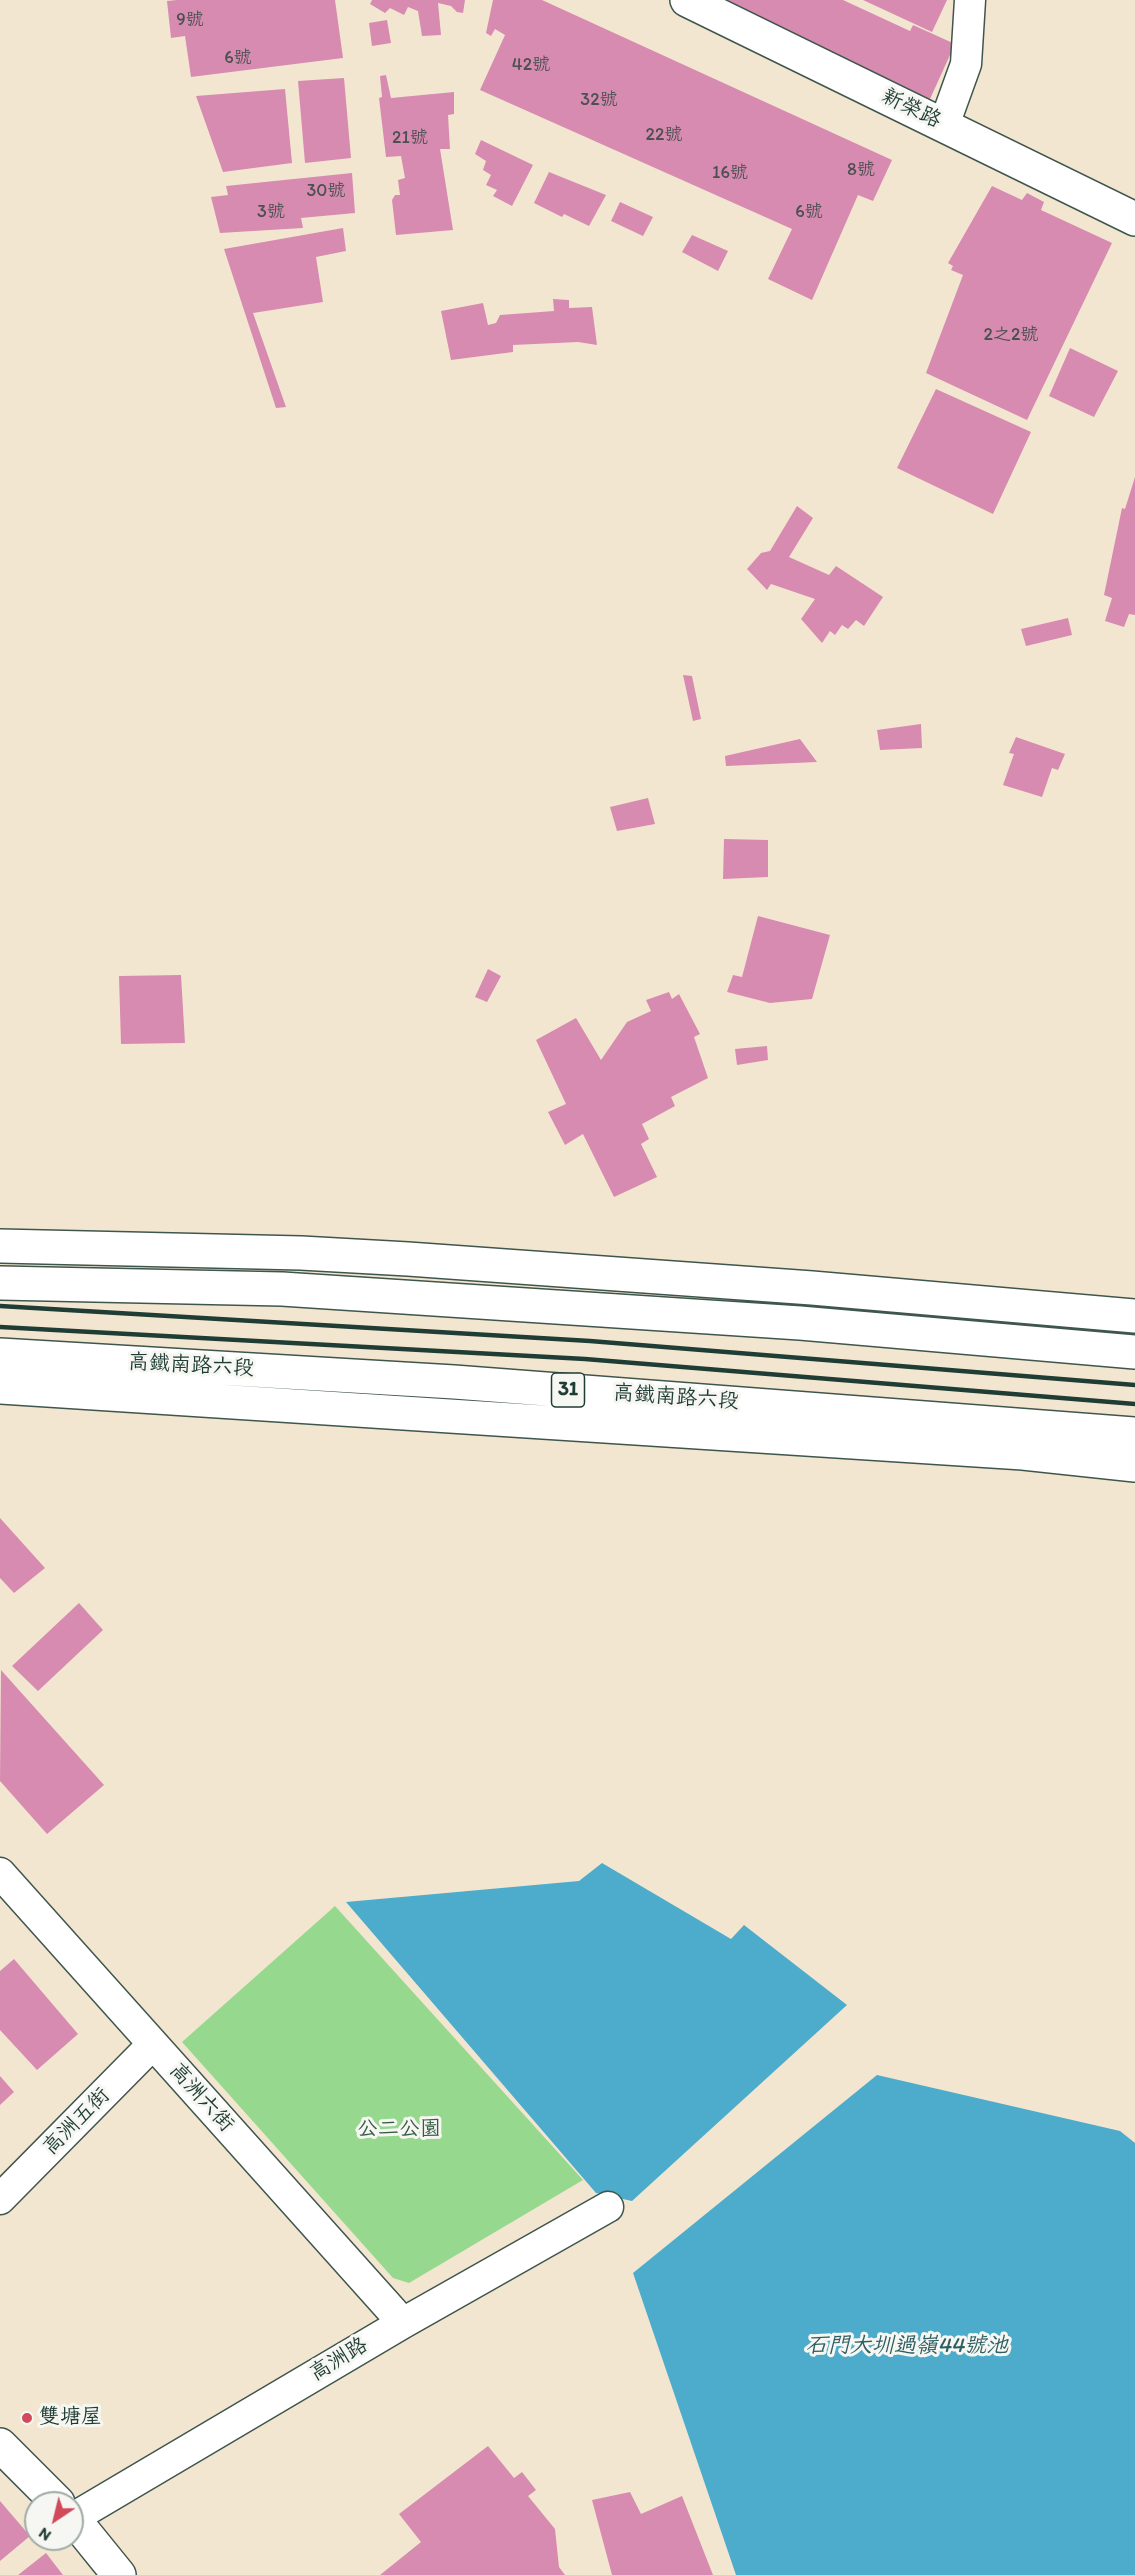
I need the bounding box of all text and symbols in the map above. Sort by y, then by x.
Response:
house number: 9號 [176,9,204,31]
house number: 6號 [224,47,252,69]
house number: 42號 [512,54,550,76]
street label: 新榮路 [877,84,945,134]
house number: 32號 [580,89,618,111]
house number: 22號 [646,124,682,146]
house number: 21號 [392,127,428,149]
house number: 8號 [847,159,875,181]
house number: 16號 [712,162,748,184]
house number: 30號 [307,180,345,202]
house number: 3號 [257,201,285,223]
house number: 6號 [795,201,823,223]
house number: 2之2號 [984,324,1038,346]
street label: 高鐵南路六段 [127,1350,255,1382]
road number: 31 [552,1373,584,1407]
street label: 高鐵南路六段 [612,1381,740,1415]
street label: 高洲六街 [164,2058,238,2138]
street label: 高洲五街 [38,2083,116,2161]
park label: 公二公園 [357,2117,441,2143]
street label: 高洲路 [306,2333,372,2387]
water label: 石門大圳過嶺44號池 [806,2333,1008,2359]
place label: 雙塘屋 [39,2405,102,2431]
marker: 雙塘屋 [20,2411,34,2425]
north arrow [24,2491,84,2551]
text: N [35,2524,54,2545]

